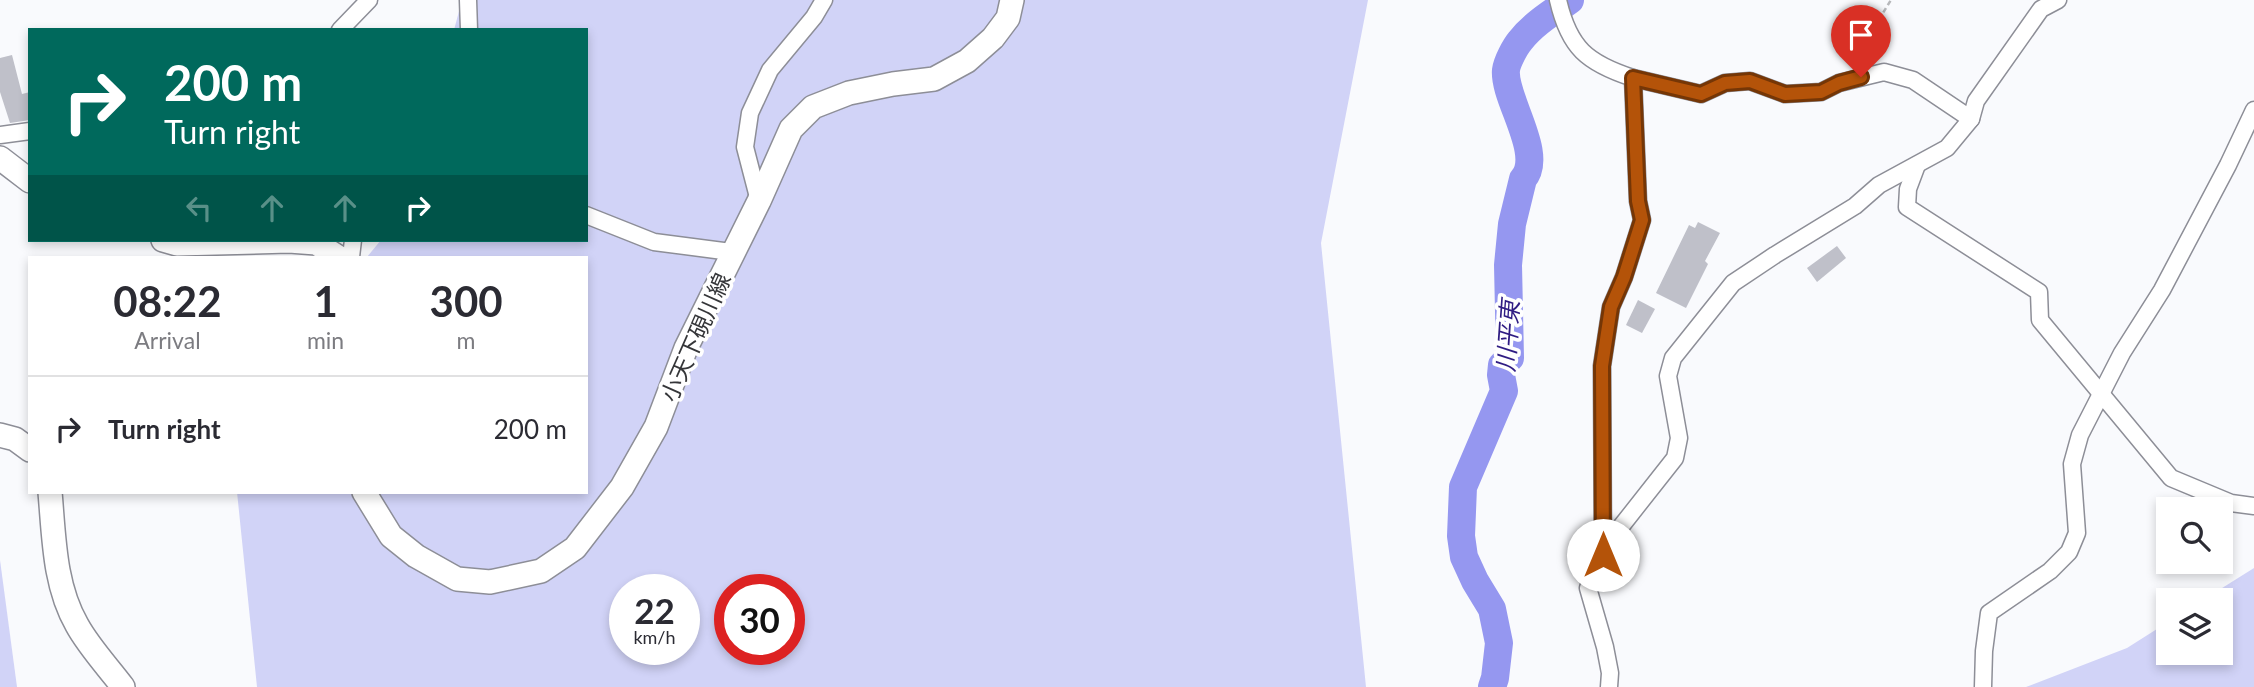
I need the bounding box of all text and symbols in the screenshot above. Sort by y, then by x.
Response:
pin [1831,5,1891,77]
icon: arrive [1842,16,1880,54]
text: 200 m [164,53,302,111]
icon: right [49,56,140,147]
text: Turn right [164,112,300,151]
icon: left [180,189,218,227]
icon: ahead [253,189,291,227]
icon: ahead [326,189,364,227]
icon: right [399,189,437,227]
street label: 小天下硯川線 [654,268,736,406]
text: 08:22 [113,276,222,326]
text: 1 [313,276,338,326]
text: 300 [430,276,503,326]
water label: 川平東 [1490,295,1524,373]
text: Arrival [134,326,201,354]
text: min [307,326,344,354]
text: m [457,326,476,354]
icon: right [49,410,87,448]
text: Turn right [108,413,221,445]
text: 200 m [494,413,567,445]
map controls [2156,497,2233,665]
button: search [2156,497,2233,574]
position arrow [1566,518,1640,592]
speed limit sign: 30 [714,574,805,665]
button: layers [2156,588,2233,665]
text: 22 [634,589,675,631]
text: km/h [633,626,676,648]

